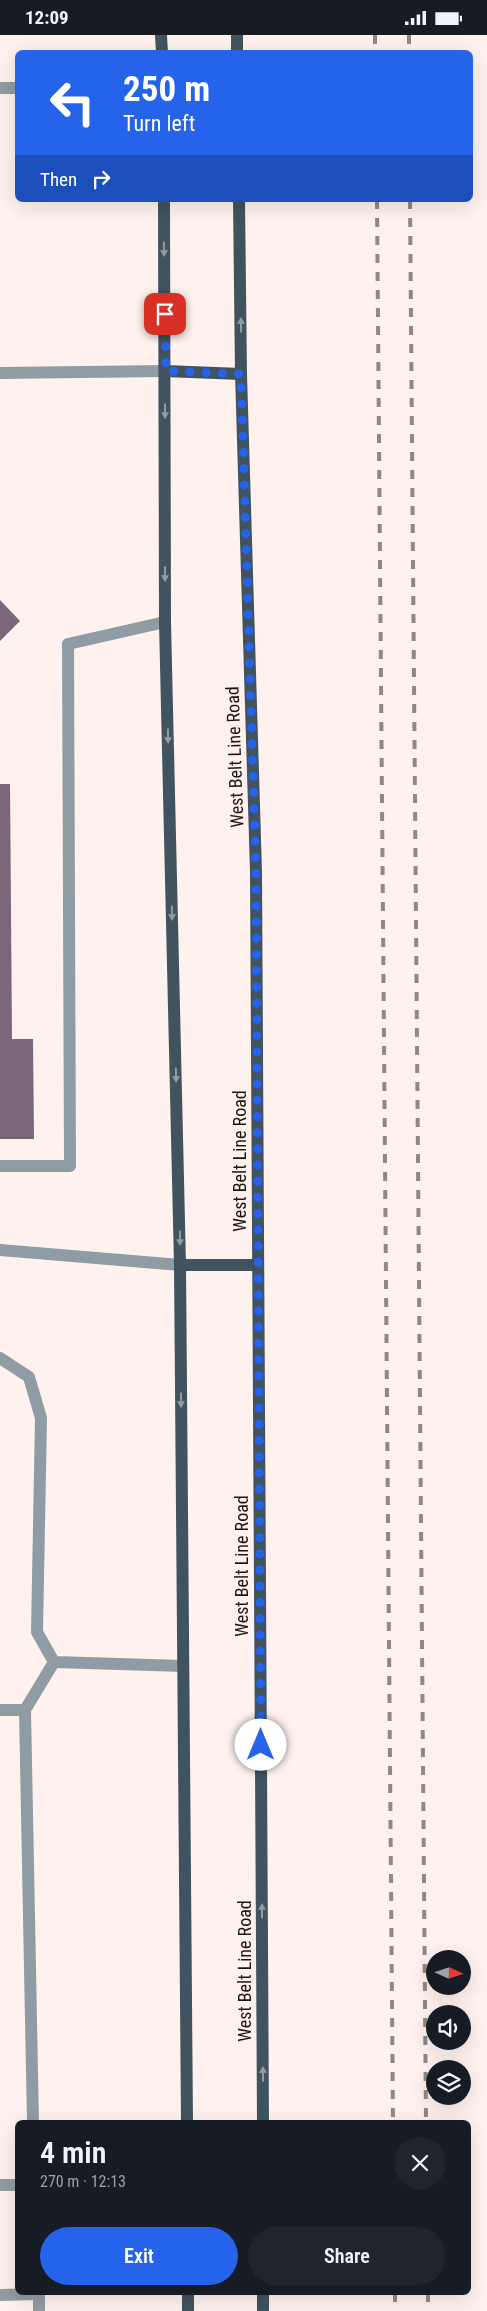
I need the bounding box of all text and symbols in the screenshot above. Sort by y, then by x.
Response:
text: 12:09 [25,6,69,29]
text: 250 m [123,69,210,110]
icon: left [40,70,105,135]
text: Turn left [123,111,195,136]
icon: right [87,165,115,193]
text: Then [40,168,77,191]
one-way arrow [160,241,168,257]
pin [144,293,186,335]
icon: arrive [151,300,179,328]
one-way arrow [237,317,245,333]
one-way arrow [161,403,169,419]
one-way arrow [161,566,169,582]
street label: West Belt Line Road [222,686,247,828]
one-way arrow [164,728,172,744]
one-way arrow [168,905,176,921]
one-way arrow [172,1067,180,1083]
street label: West Belt Line Road [229,1090,250,1232]
one-way arrow [176,1230,184,1246]
one-way arrow [177,1392,185,1408]
street label: West Belt Line Road [231,1495,252,1637]
position arrow [234,1718,286,1770]
street label: West Belt Line Road [234,1900,255,2042]
one-way arrow [258,1903,266,1919]
north arrow [426,1950,471,1995]
map controls [426,1950,471,2105]
button: sound [426,2005,471,2050]
button: layers [426,2060,471,2105]
one-way arrow [259,2066,267,2082]
text: 4 min [40,2135,106,2170]
button: close [394,2137,446,2189]
text: 270 m · 12:13 [40,2172,126,2191]
button: Exit [40,2227,238,2285]
button: Share [248,2227,446,2285]

